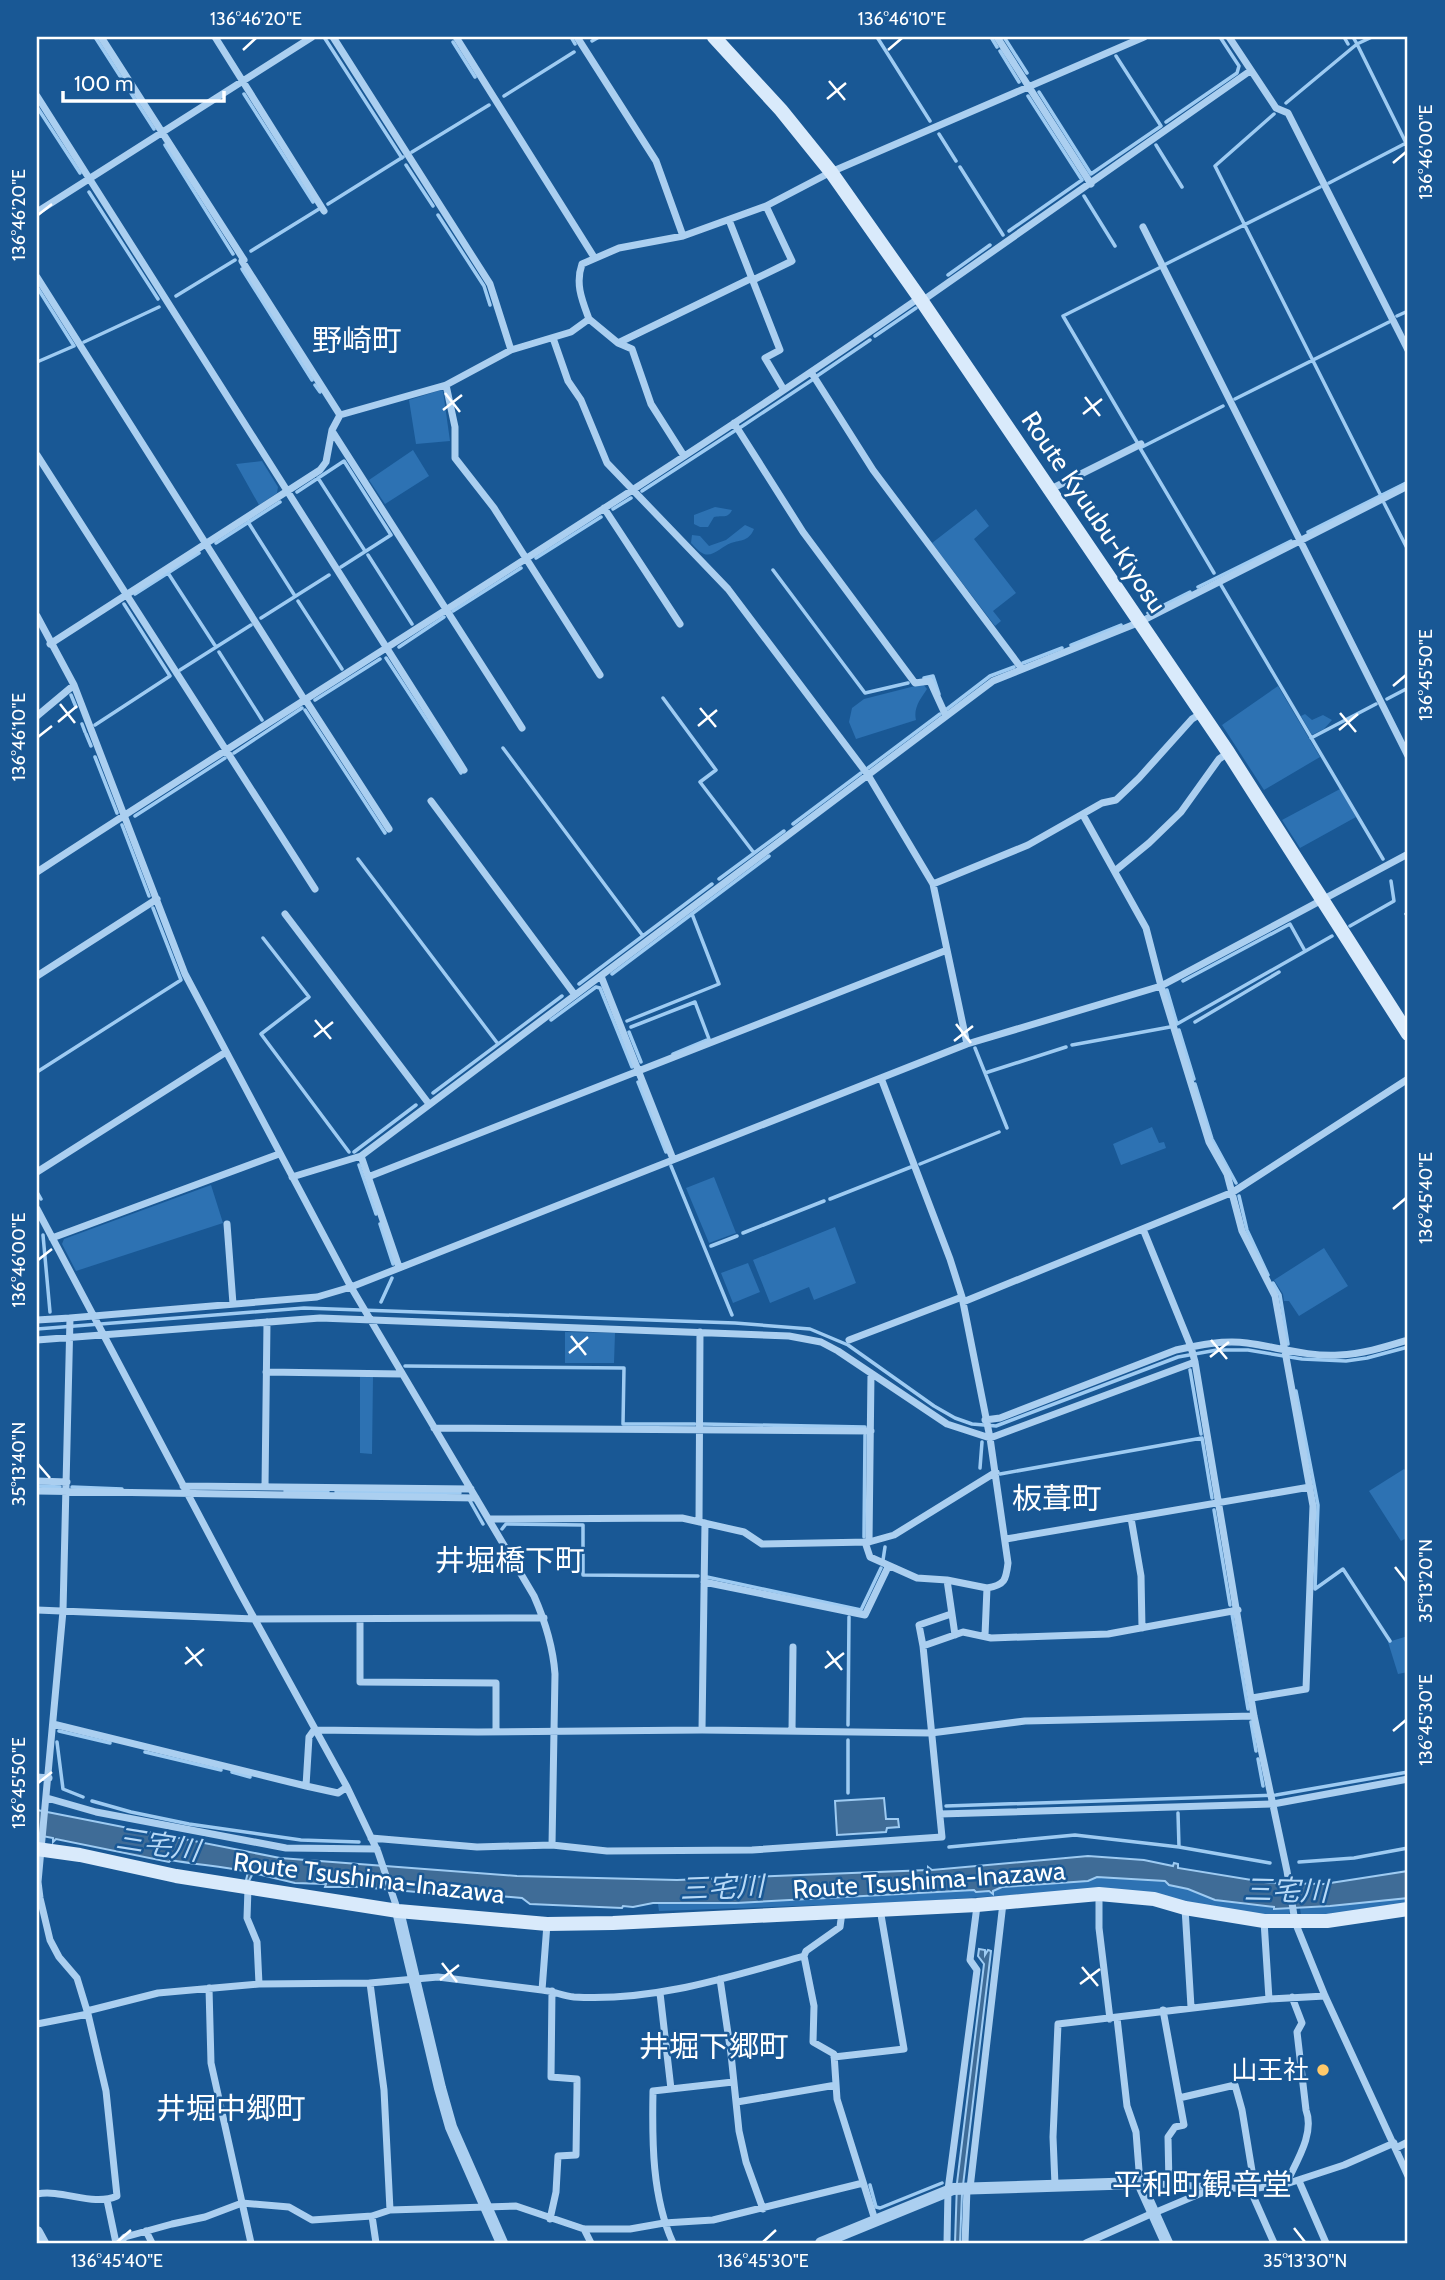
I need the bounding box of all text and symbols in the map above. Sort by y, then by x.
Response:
text: 136°46'20"E [210,8,302,30]
text: 136°46'10"E [858,8,946,30]
scale bar [63,60,224,104]
text: 100 m [74,71,133,96]
text: 136°46'00"E [1415,104,1437,200]
text: 136°46'20"E [8,169,30,261]
district label: 野崎町 [312,322,402,359]
street label: Route Kyuubu-Kiyosu [1015,405,1173,619]
text: 136°45'50"E [1415,629,1437,721]
text: 136°46'10"E [8,693,30,781]
text: 136°45'40"E [1415,1152,1437,1244]
text: 136°46'00"E [8,1212,30,1308]
text: 35°13'40"N [8,1422,30,1506]
district label: 板葺町 [1012,1480,1102,1517]
text: 35°13'20"N [1415,1539,1437,1623]
district label: 井堀橋下町 [435,1542,585,1579]
text: 136°45'30"E [1415,1674,1437,1766]
text: 136°45'50"E [8,1737,30,1829]
water label: 三宅川 [114,1821,205,1868]
street label: Route Tsushima-Inazawa [231,1845,507,1911]
street label: Route Tsushima-Inazawa [792,1854,1067,1905]
water label: 三宅川 [679,1868,768,1905]
water label: 三宅川 [1244,1872,1331,1908]
district label: 井堀下郷町 [639,2028,789,2065]
place label: 山王社 [1231,2054,1309,2086]
marker: 山王社 [1315,2062,1331,2078]
district label: 井堀中郷町 [156,2090,306,2127]
district label: 平和町観音堂 [1112,2166,1292,2203]
text: 136°45'40"E [71,2250,163,2272]
text: 136°45'30"E [717,2250,809,2272]
text: 35°13'30"N [1263,2250,1347,2272]

